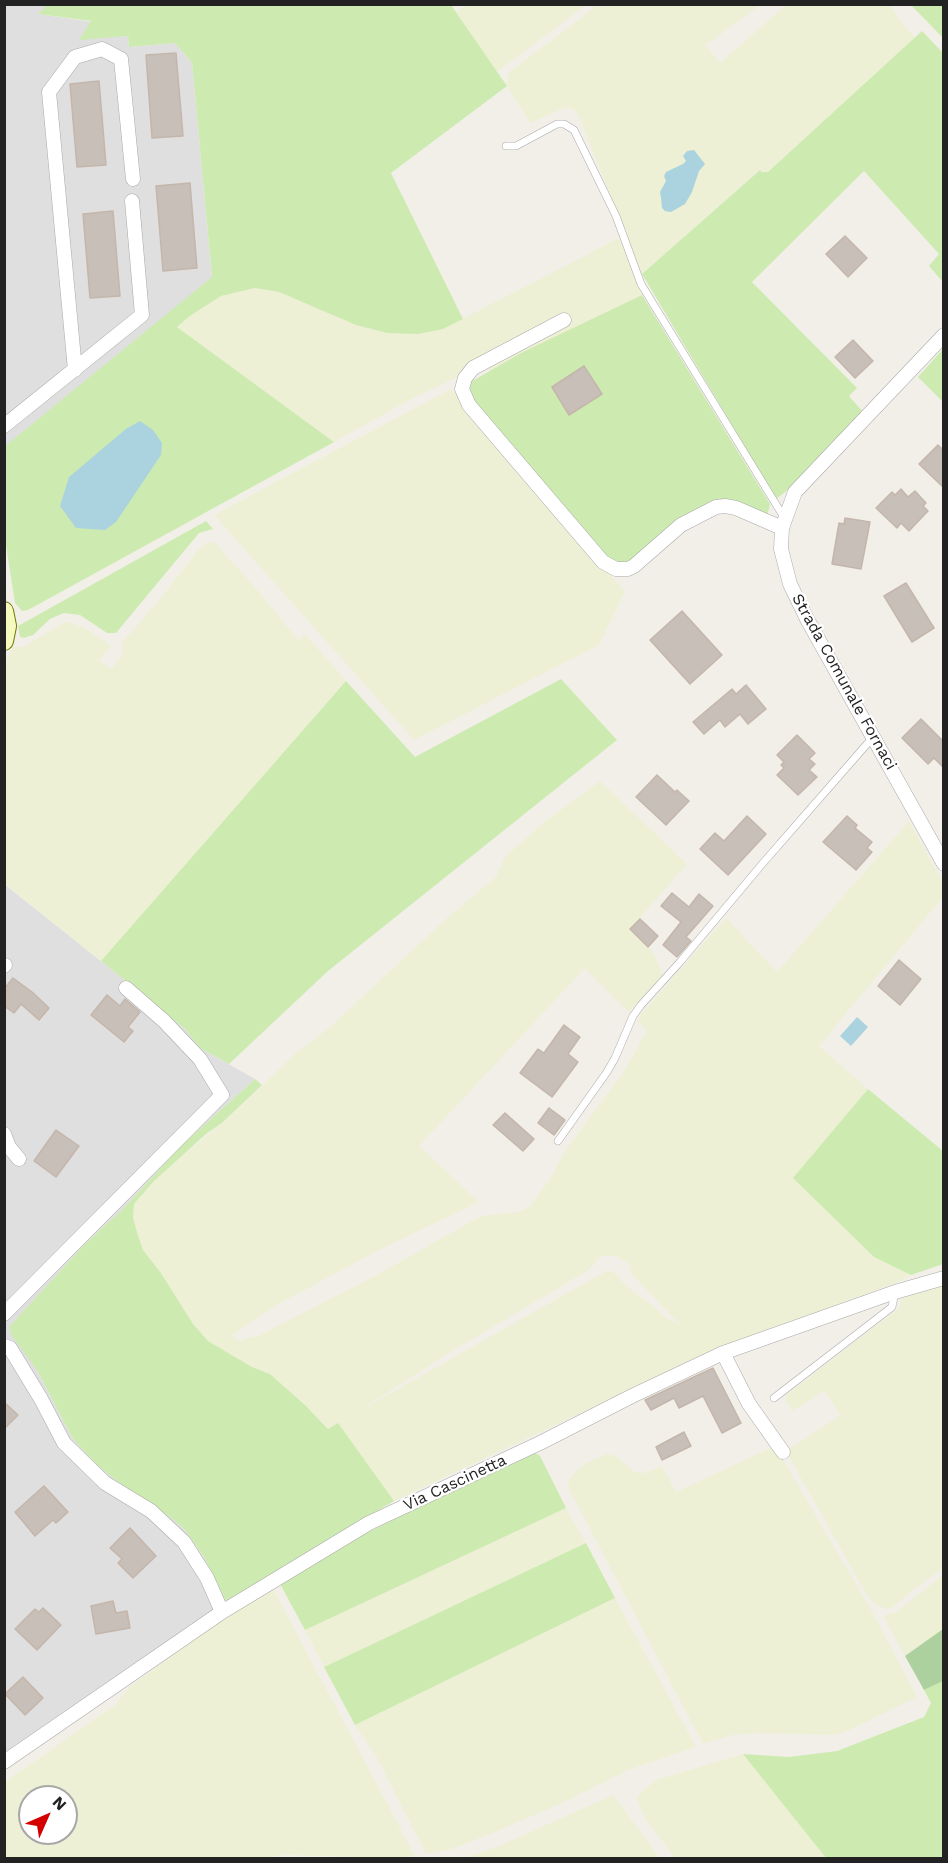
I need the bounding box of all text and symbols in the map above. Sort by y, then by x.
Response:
street label: Strada Comunale Fornaci [788,591,900,773]
street label: Via Cascinetta [401,1451,509,1515]
north arrow [18,1785,78,1845]
text: N [49,1792,71,1814]

